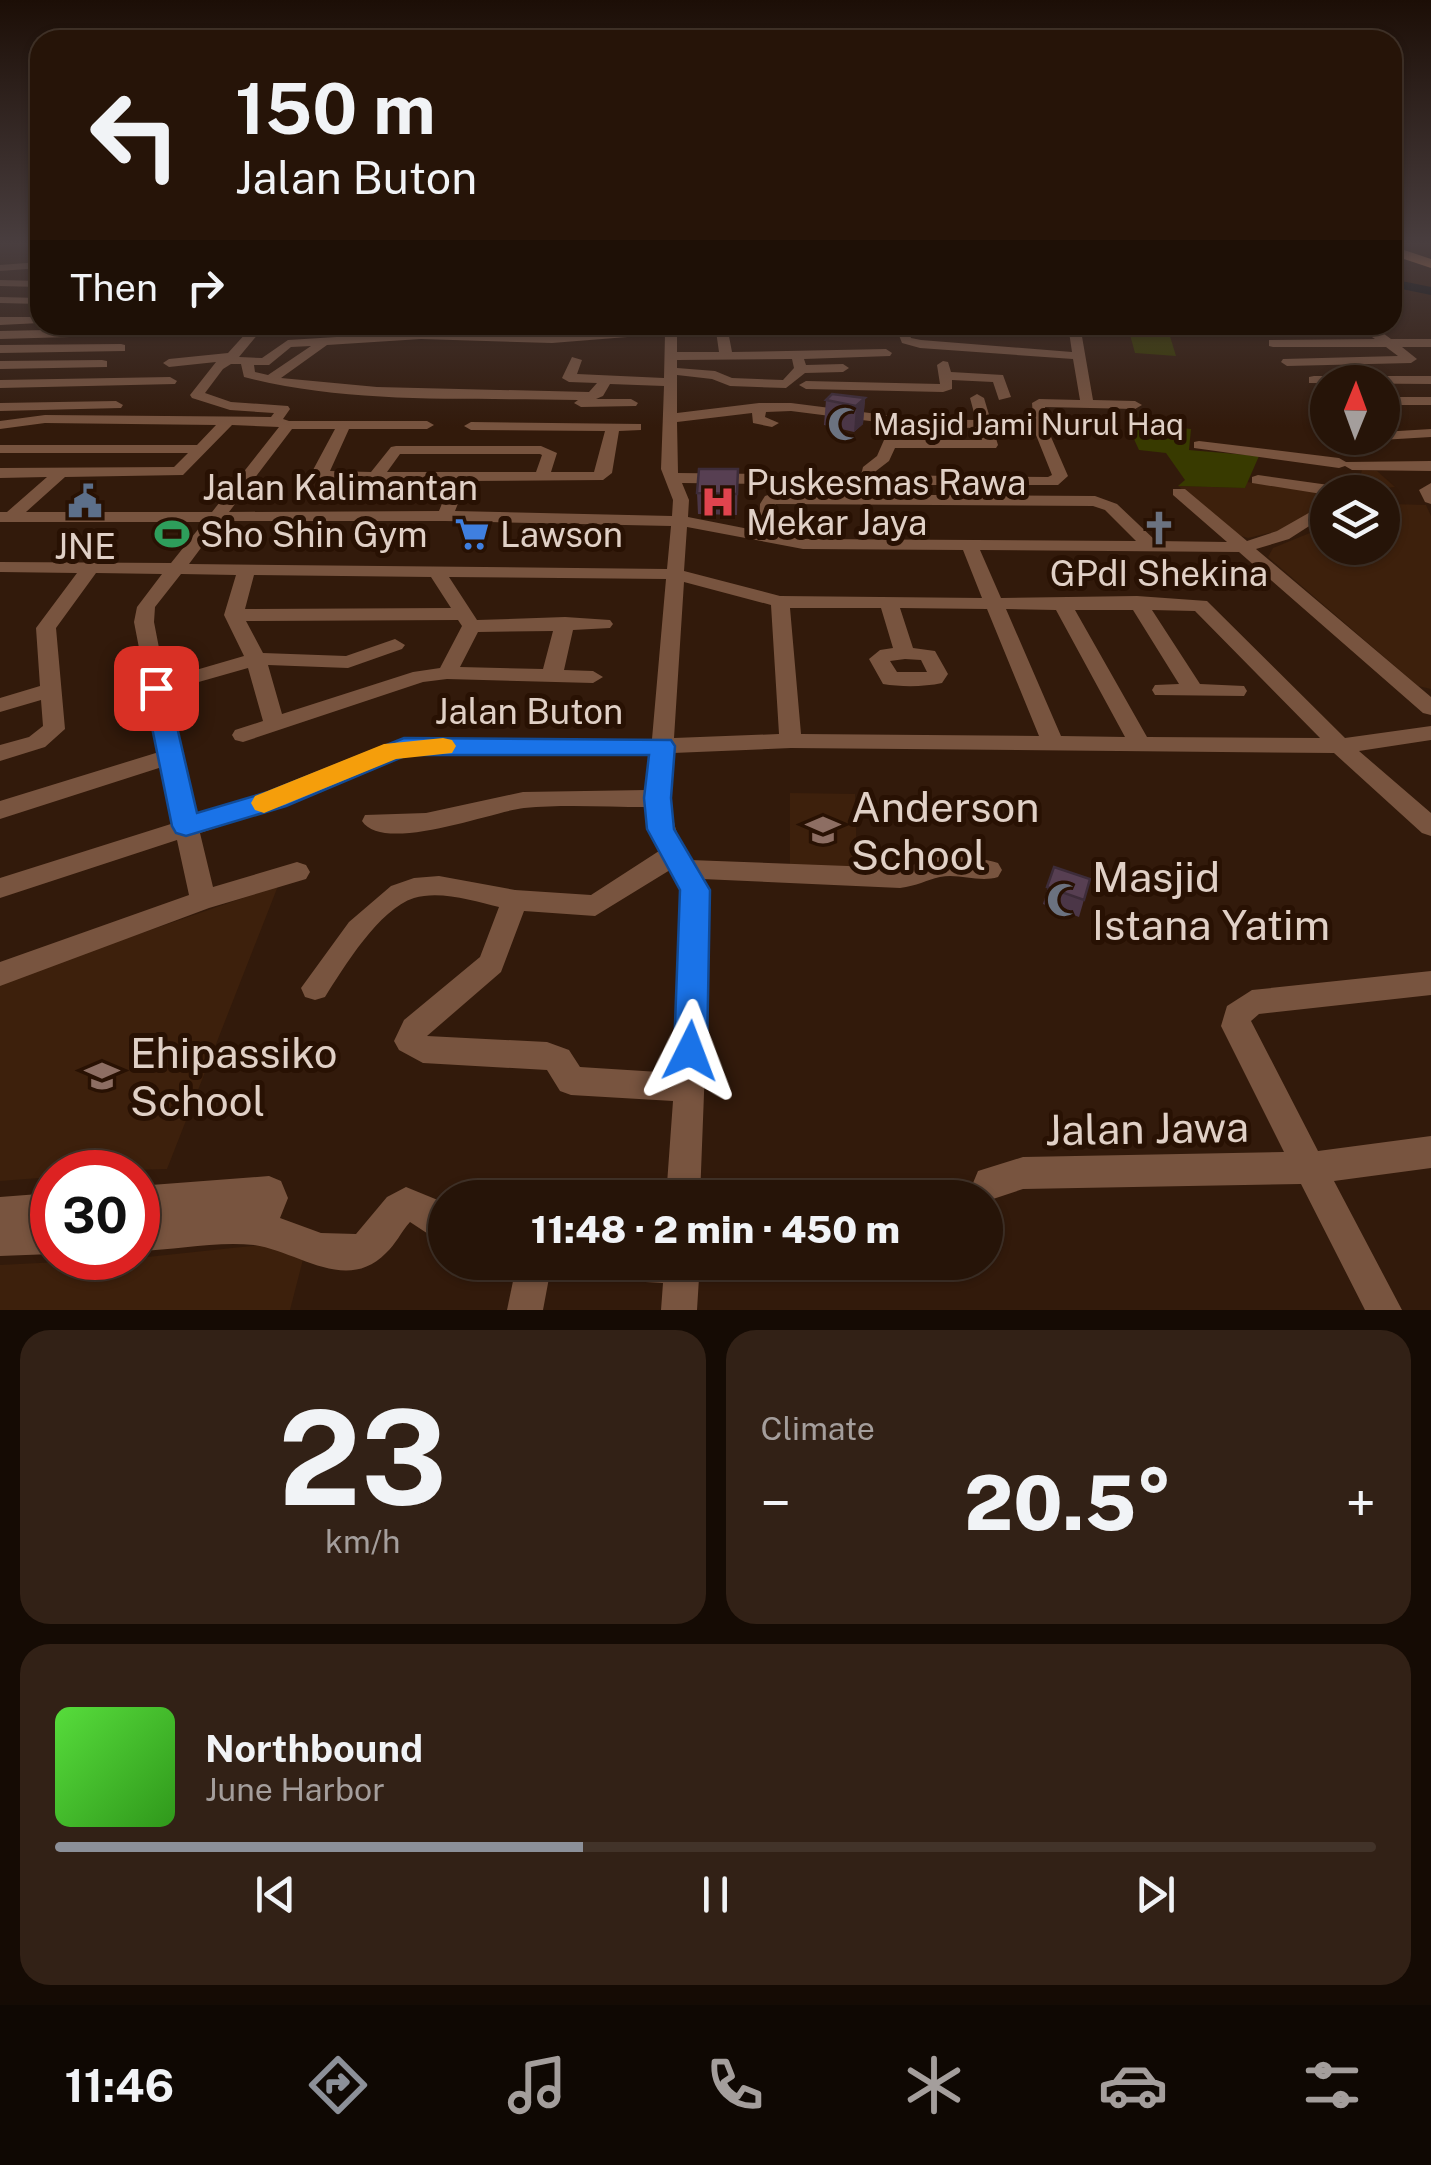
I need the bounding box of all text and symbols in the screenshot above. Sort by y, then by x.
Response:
text: 150 m [235,67,436,150]
icon: left [70,70,200,200]
text: Jalan Buton [235,151,477,204]
icon: right [178,260,233,315]
text: Then [70,265,158,310]
north arrow [1310,365,1400,455]
map controls [1310,365,1400,565]
mosque icon: Masjid Jami Nurul Haq [826,405,864,443]
place label: Masjid Jami Nurul Haq [873,406,1184,442]
place label: Puskesmas Rawa Mekar Jaya [746,462,1026,543]
street label: Jalan Kalimantan [202,467,478,508]
button: layers [1310,475,1400,565]
public building icon: JNE [66,482,104,520]
hospital icon: Puskesmas Rawa Mekar Jaya [699,483,737,521]
church icon: GPdI Shekina [1140,509,1178,547]
place label: Sho Shin Gym [200,514,428,555]
place label: Lawson [500,514,623,555]
sports icon: Sho Shin Gym [153,515,191,553]
supermarket icon: Lawson [453,515,491,553]
place label: JNE [54,526,116,567]
place label: GPdI Shekina [1050,553,1268,594]
pin [114,646,199,731]
icon: arrive [129,661,184,716]
street label: Jalan Buton [435,691,623,732]
place label: Anderson School [851,782,1039,879]
school or university icon: Anderson School [804,811,842,849]
place label: Masjid Istana Yatim [1092,852,1330,949]
mosque icon: Masjid Istana Yatim [1045,881,1083,919]
position arrow [638,999,742,1103]
place label: Ehipassiko School [130,1028,338,1125]
school or university icon: Ehipassiko School [83,1057,121,1095]
street label: Jalan Jawa [1045,1102,1249,1154]
speed limit sign: 30 [30,1150,160,1280]
text: 11:48 · 2 min · 450 m [531,1207,900,1252]
text: 23 [278,1382,447,1534]
text: Climate [761,1410,875,1447]
text: 20.5° [964,1459,1172,1547]
text: − [761,1471,791,1535]
text: + [1346,1471,1376,1535]
text: km/h [325,1523,400,1560]
text: Northbound [205,1726,423,1771]
text: June Harbor [205,1771,385,1808]
icon: previous [248,1867,303,1922]
icon: pause [688,1867,743,1922]
icon: next [1128,1867,1183,1922]
icon: directions [303,2050,373,2120]
icon: music [502,2050,572,2120]
icon: phone [700,2050,770,2120]
icon: climate [899,2050,969,2120]
icon: car [1098,2050,1168,2120]
icon: filters [1297,2050,1367,2120]
text: 11:46 [64,2059,174,2112]

